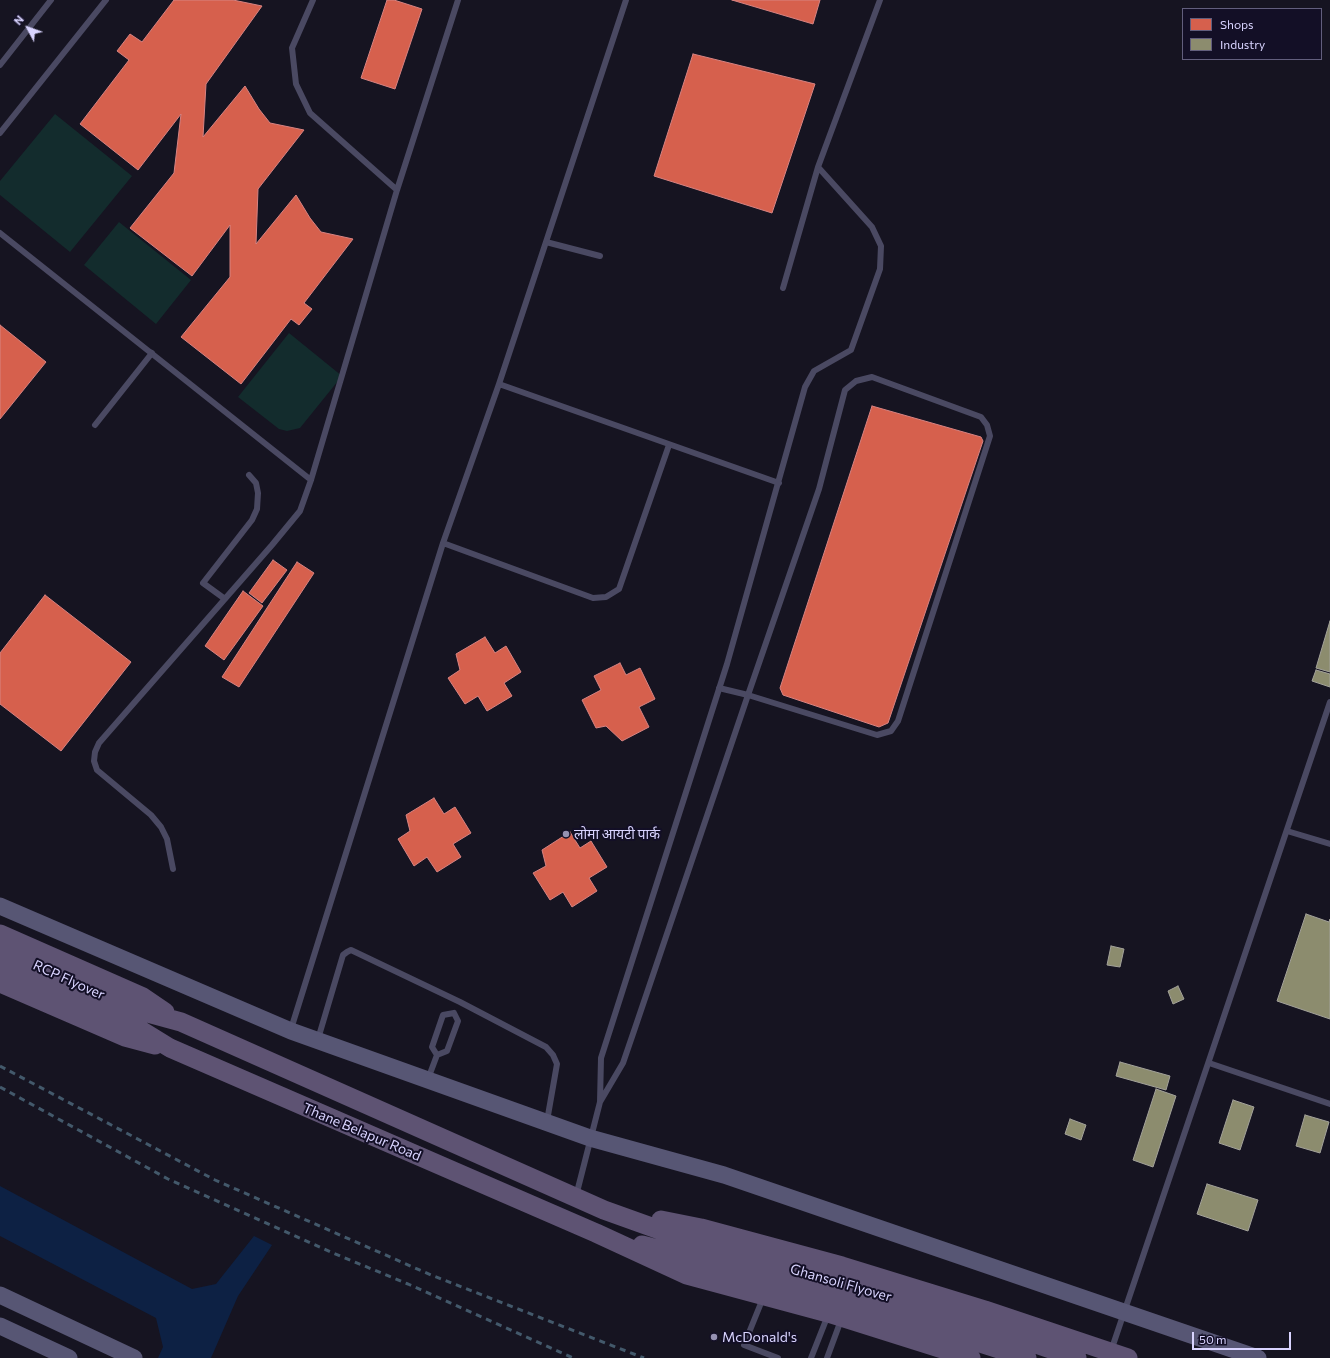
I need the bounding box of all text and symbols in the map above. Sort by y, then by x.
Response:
north arrow [8,8,48,48]
legend [1182,8,1322,60]
text: N [11,12,26,27]
text: Shops [1220,17,1254,31]
text: Industry [1220,37,1265,51]
place label: लोमा आयटी पार्क [574,826,660,842]
marker: लोमा आयटी पार्क [561,829,571,839]
street label: RCP Flyover [30,957,108,1003]
street label: Thane Belapur Road [300,1100,424,1164]
street label: Ghansoli Flyover [788,1260,894,1306]
scale bar [1194,1324,1293,1350]
place label: McDonald's [722,1329,797,1345]
marker: McDonald's [709,1332,719,1342]
text: 50 m [1199,1332,1227,1346]

